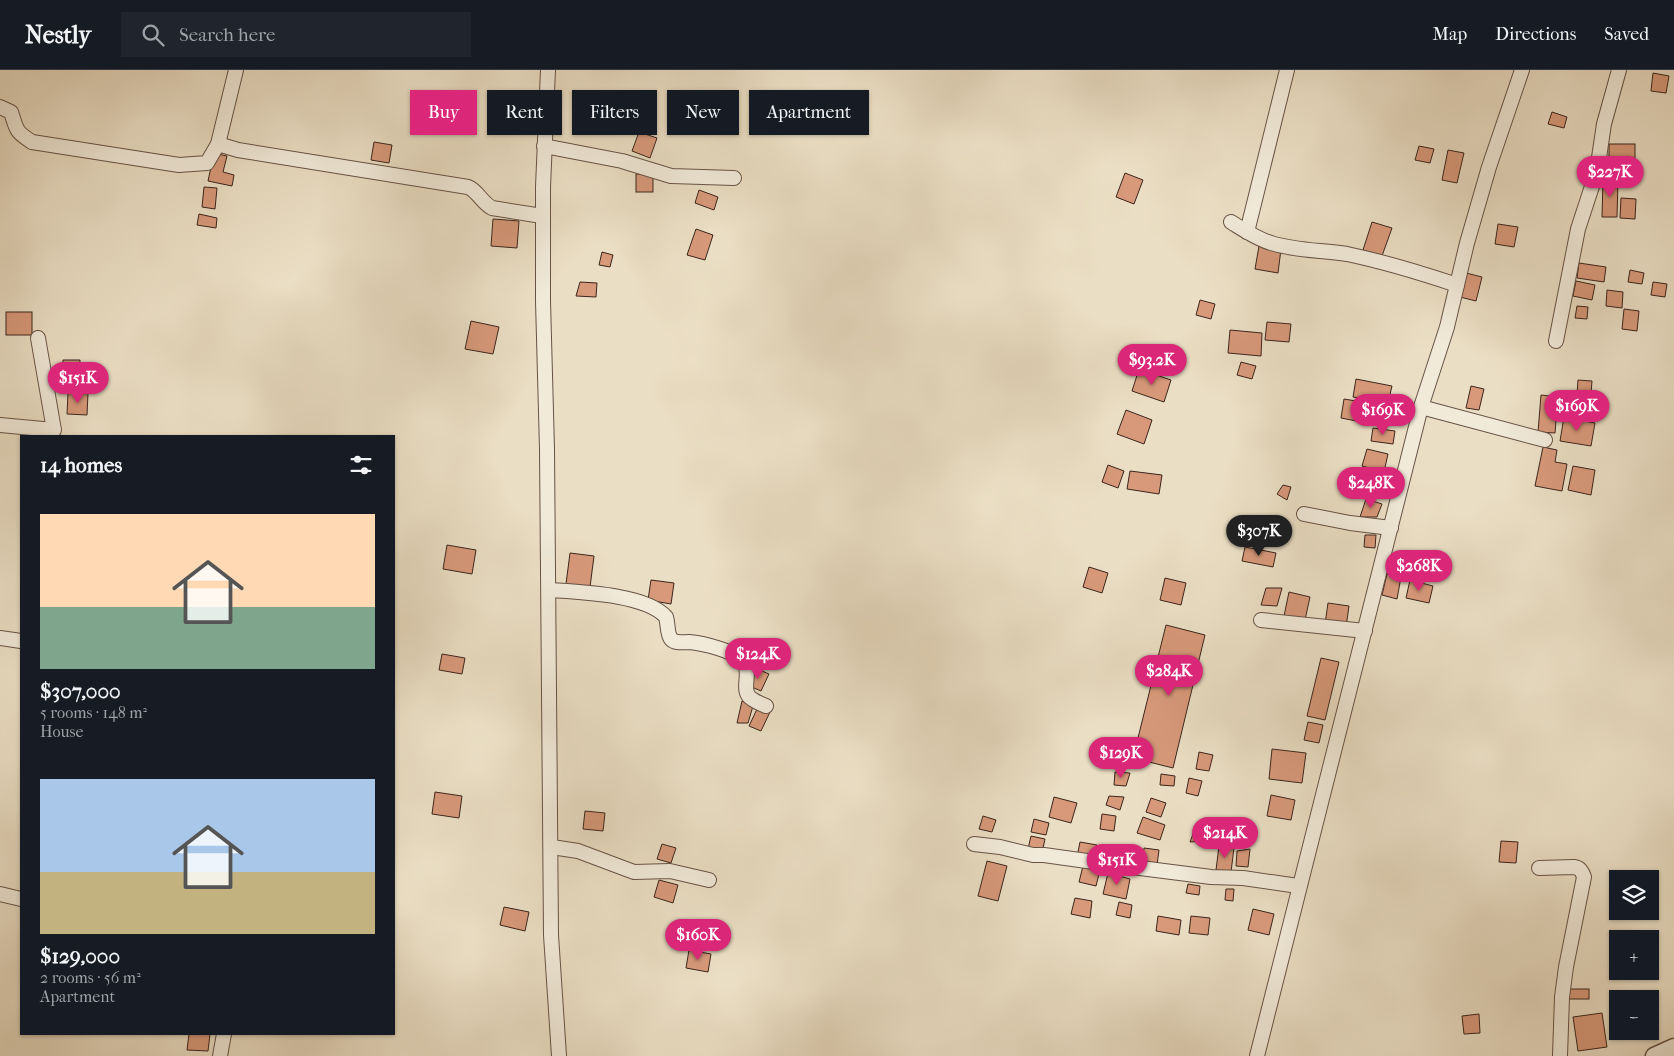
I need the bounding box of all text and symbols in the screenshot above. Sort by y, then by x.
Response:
search box [121,12,471,57]
text: Nestly [25,21,91,49]
icon: search [139,21,167,49]
text: Search here [179,24,275,46]
text: Map [1433,24,1467,45]
text: Directions [1495,24,1576,45]
text: Saved [1604,24,1649,45]
chip: Buy [410,90,477,135]
chip: Rent [487,90,562,135]
chip: Filters [572,90,657,135]
chip: New [667,90,739,135]
chip: Apartment [749,90,869,135]
pin: $227K [1575,156,1645,198]
text: $227K [1588,162,1632,181]
pin: $93.2K [1111,344,1193,386]
text: $93.2K [1129,350,1175,369]
pin: $151K [43,362,113,404]
text: $151K [59,368,97,387]
pin: $169K [1542,390,1612,432]
pin: $169K [1348,394,1418,436]
text: $169K [1555,396,1599,415]
text: $169K [1361,400,1405,419]
icon: filters [347,451,375,479]
text: 14 homes [40,453,122,477]
pin: $248K [1336,466,1406,509]
text: $248K [1348,473,1394,492]
pin: $307K [1224,514,1294,557]
text: $307K [1237,521,1281,540]
icon: home [163,547,253,637]
pin: $268K [1384,550,1454,592]
text: $268K [1396,556,1442,575]
pin: $124K [723,638,793,680]
text: $124K [736,644,780,663]
pin: $284K [1134,654,1204,697]
text: $284K [1146,661,1192,680]
text: $307,000 [40,679,121,703]
text: 5 rooms · 148 m² [40,703,147,722]
text: House [40,722,83,741]
pin: $129K [1086,736,1156,779]
text: $129K [1100,743,1142,762]
icon: home [163,812,253,902]
pin: $214K [1190,816,1260,859]
text: $214K [1203,823,1247,842]
pin: $151K [1082,844,1152,886]
text: $151K [1098,850,1136,869]
map controls [1609,870,1659,1040]
button: layers [1609,870,1659,920]
pin: $160K [663,918,733,961]
text: $160K [676,925,720,944]
button: + [1609,930,1659,980]
text: $129,000 [40,944,120,968]
text: 2 rooms · 56 m² [40,968,141,987]
text: Apartment [40,987,115,1006]
button: − [1609,990,1659,1040]

